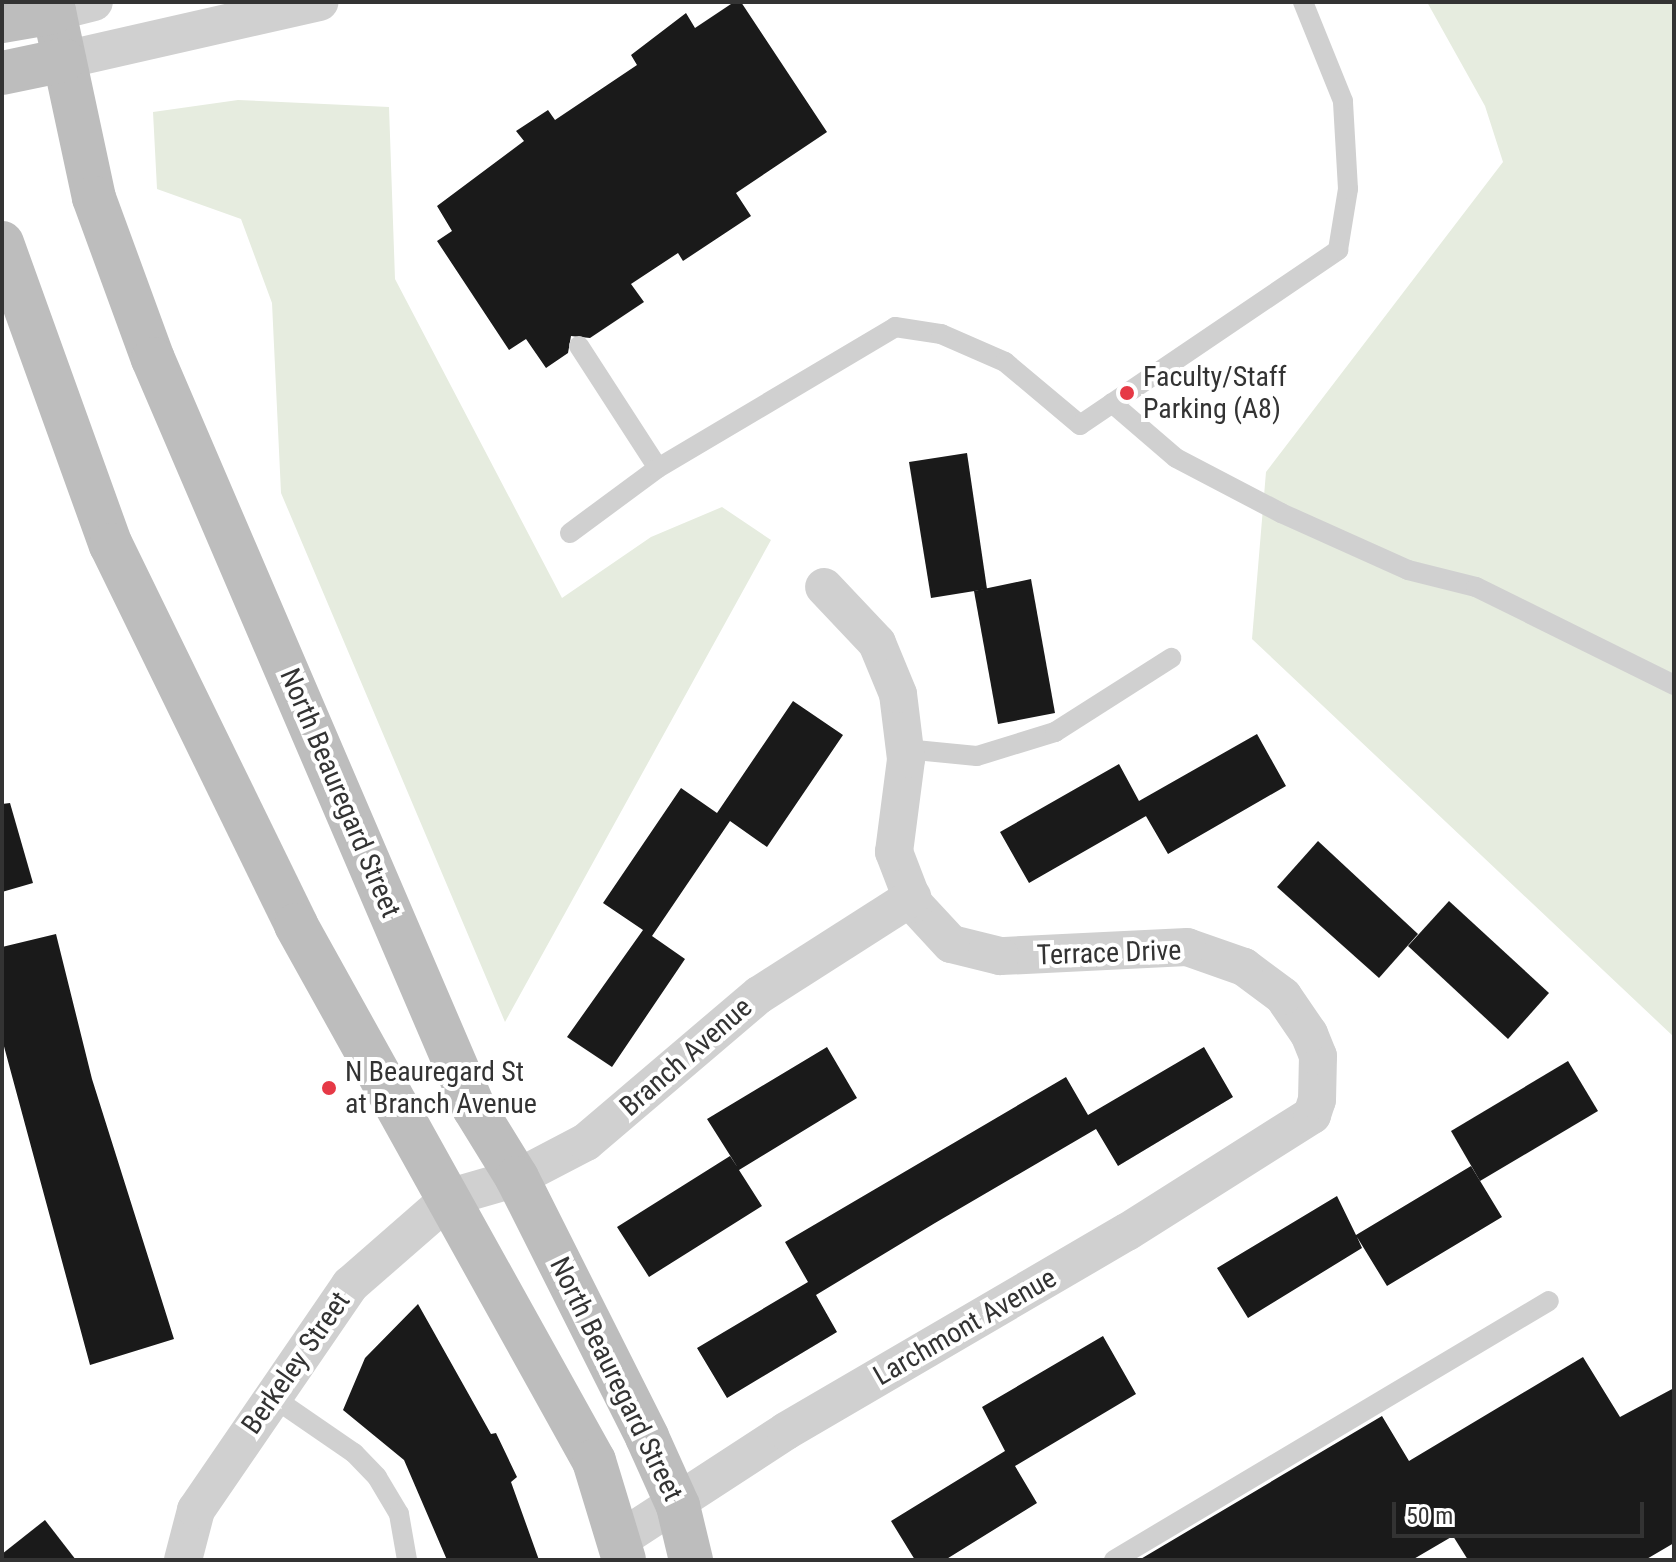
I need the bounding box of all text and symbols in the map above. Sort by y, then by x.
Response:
place label: Faculty/Staff Parking (A8) [1143,360,1287,426]
marker: Faculty/Staff Parking (A8) [1118,384,1136,402]
street label: North Beauregard Street [272,664,408,922]
street label: Terrace Drive [1036,934,1182,972]
street label: Branch Avenue [613,991,759,1123]
place label: N Beauregard St at Branch Avenue [345,1055,537,1121]
marker: N Beauregard St at Branch Avenue [320,1079,338,1097]
street label: North Beauregard Street [542,1252,690,1506]
street label: Larchmont Avenue [868,1261,1062,1393]
street label: Berkeley Street [235,1286,357,1440]
scale bar [1396,1486,1648,1536]
text: 50 m [1406,1502,1453,1530]

